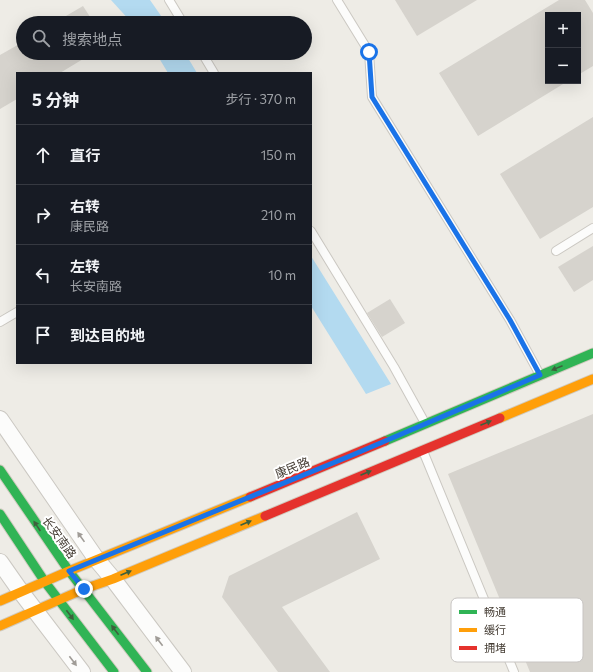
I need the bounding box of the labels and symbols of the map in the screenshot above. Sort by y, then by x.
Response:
route start [360,43,378,61]
one-way arrow [551,365,562,371]
one-way arrow [481,419,493,425]
street label: 康民路 [273,454,311,480]
one-way arrow [361,469,373,475]
street label: 长安南路 [40,513,80,561]
one-way arrow [241,520,252,526]
one-way arrow [33,521,41,531]
one-way arrow [77,532,85,542]
one-way arrow [121,570,132,576]
route end [75,580,93,598]
legend [451,598,583,662]
text: 畅通 [484,605,506,618]
one-way arrow [66,610,75,621]
text: 缓行 [484,623,506,636]
one-way arrow [111,624,119,635]
one-way arrow [155,635,163,646]
text: 拥堵 [484,641,506,654]
one-way arrow [69,655,77,666]

